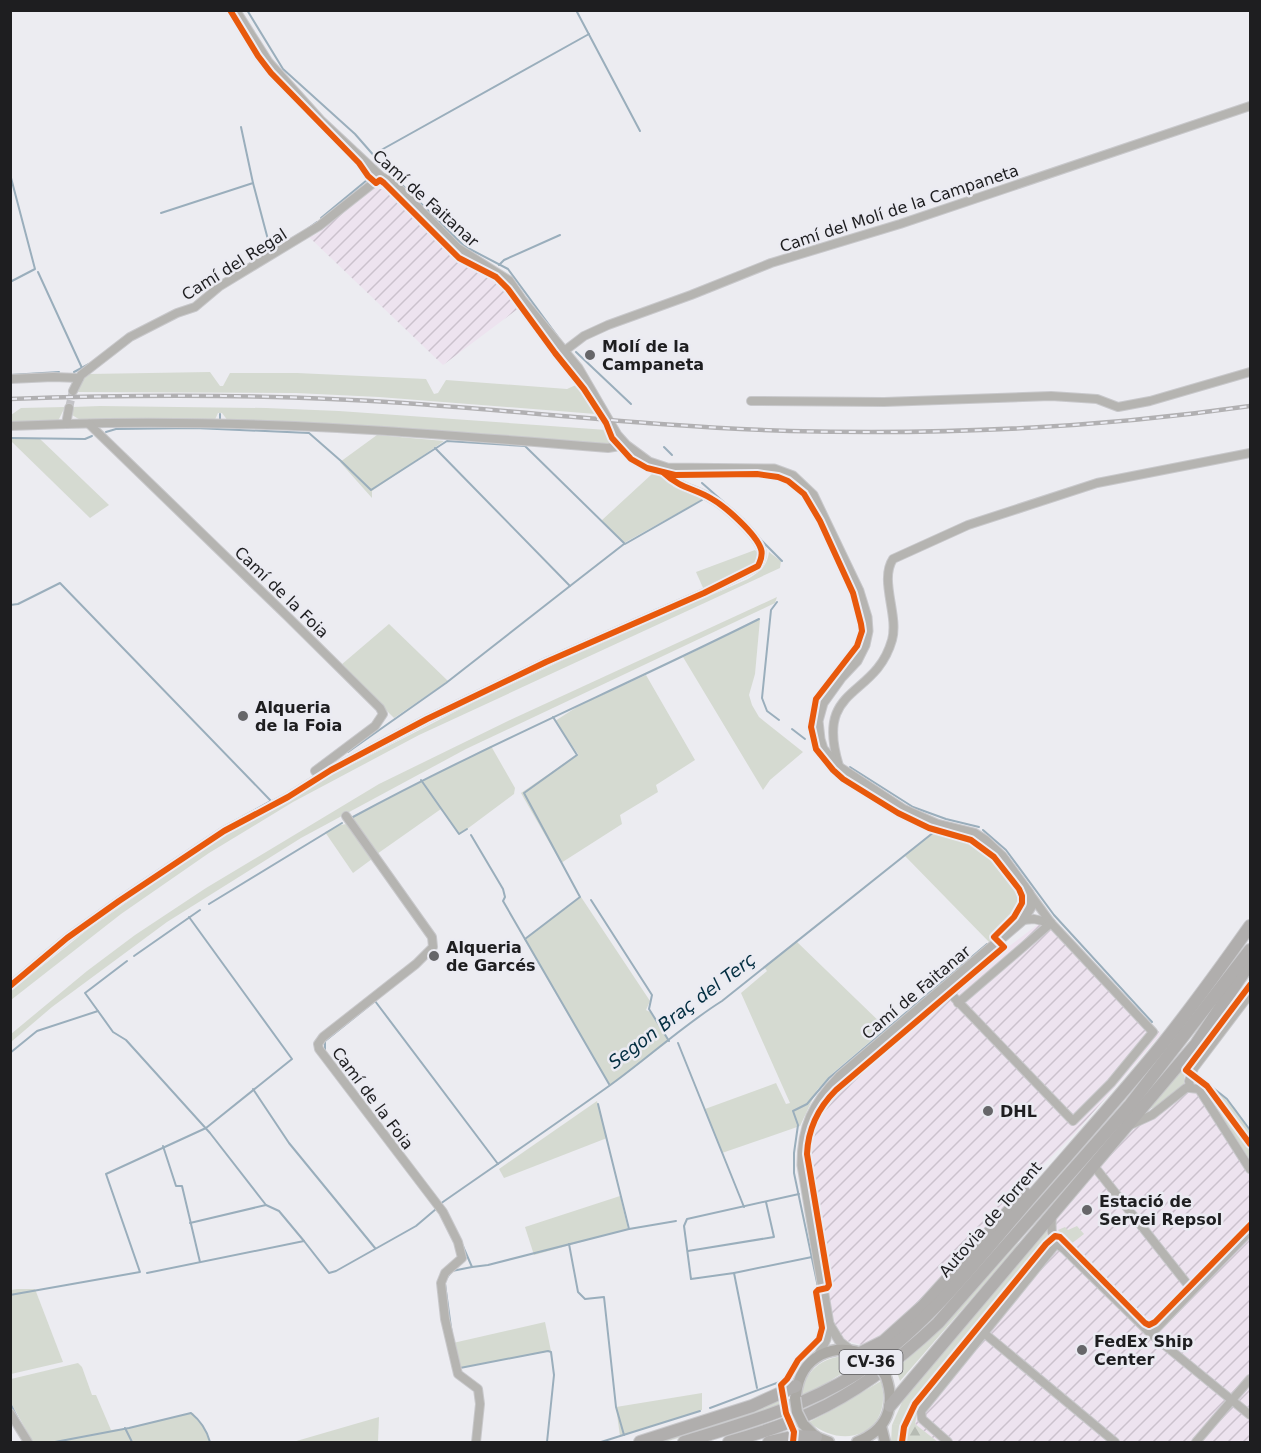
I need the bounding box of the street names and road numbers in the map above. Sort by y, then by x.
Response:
street label: Camí de Faitanar [369,146,483,251]
street label: Camí del Molí de la Campaneta [777,161,1021,256]
street label: Camí del Regal [178,224,290,304]
street label: Camí de la Foia [231,543,333,642]
street label: Camí de Faitanar [858,941,975,1043]
street label: Camí de la Foia [328,1043,417,1153]
street label: Autovia de Torrent [935,1158,1046,1281]
road number: CV-36 [840,1350,902,1374]

